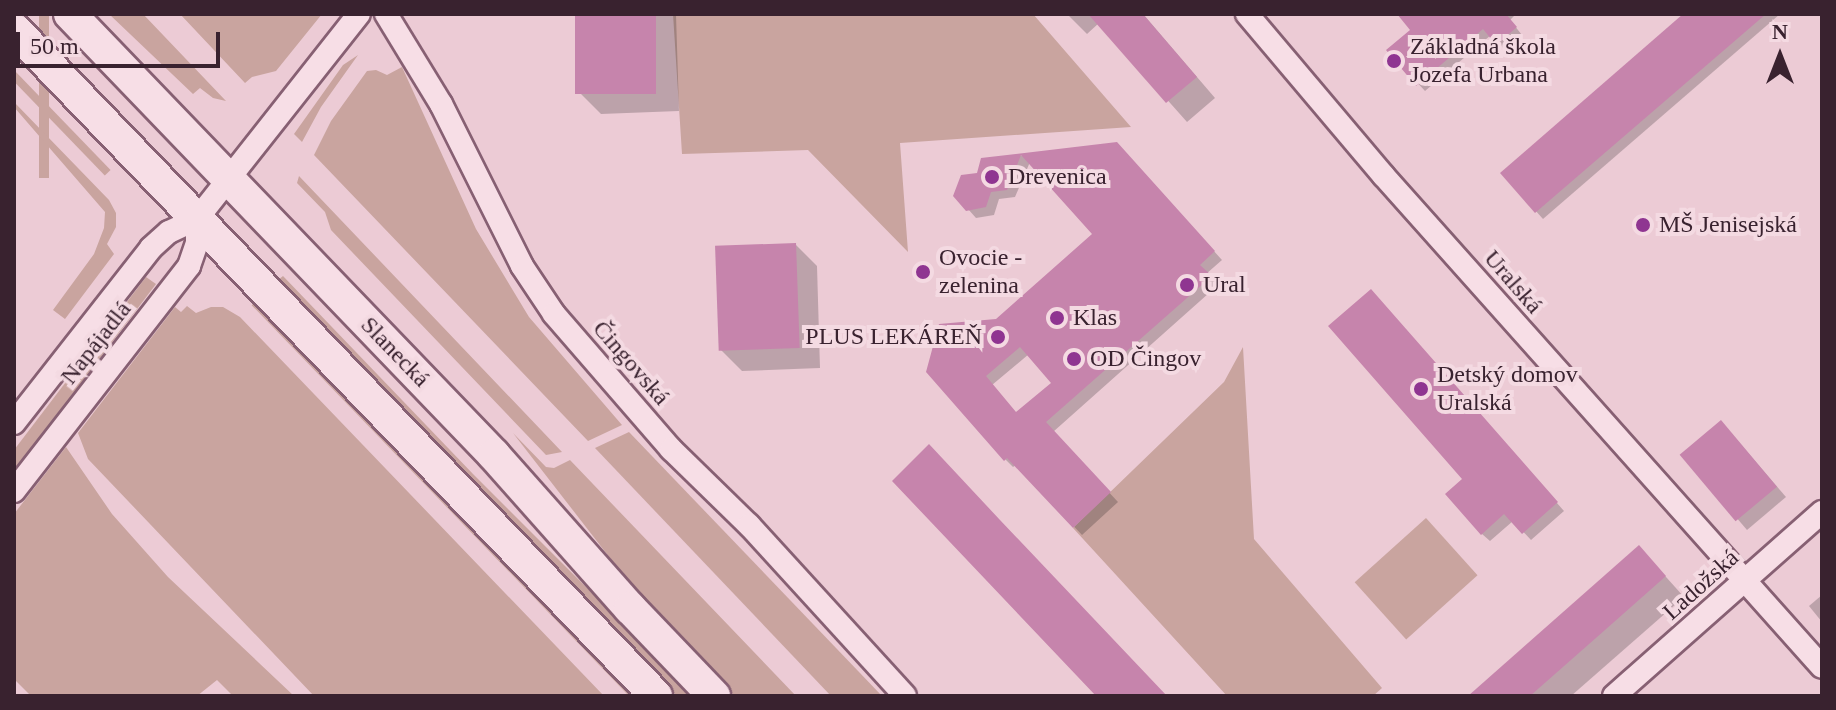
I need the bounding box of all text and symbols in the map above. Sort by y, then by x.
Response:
scale bar [20,16,224,66]
north arrow [1740,16,1820,96]
text: N [1772,19,1788,44]
text: 50 m [30,33,79,59]
place label: Základná škola Jozefa Urbana [1410,33,1556,89]
marker: Základná škola Jozefa Urbana [1385,52,1403,70]
place label: Drevenica [1008,163,1107,191]
marker: Drevenica [983,168,1001,186]
place label: MŠ Jenisejská [1659,211,1797,239]
marker: MŠ Jenisejská [1634,216,1652,234]
place label: Ovocie - zelenina [939,244,1022,300]
street label: Uralská [1478,244,1548,320]
marker: Ovocie - zelenina [914,263,932,281]
place label: Ural [1203,271,1246,299]
marker: Ural [1178,276,1196,294]
street label: Napájadlá [55,296,137,390]
place label: Klas [1073,304,1117,332]
marker: Klas [1048,309,1066,327]
street label: Slanecká [355,311,435,393]
street label: Čingovská [586,315,676,411]
place label: PLUS LEKÁREŇ [805,323,982,351]
marker: PLUS LEKÁREŇ [989,328,1007,346]
place label: OD Čingov [1090,345,1201,373]
marker: OD Čingov [1065,350,1083,368]
place label: Detský domov Uralská [1437,361,1578,417]
marker: Detský domov Uralská [1412,380,1430,398]
street label: Ladožská [1657,544,1745,626]

